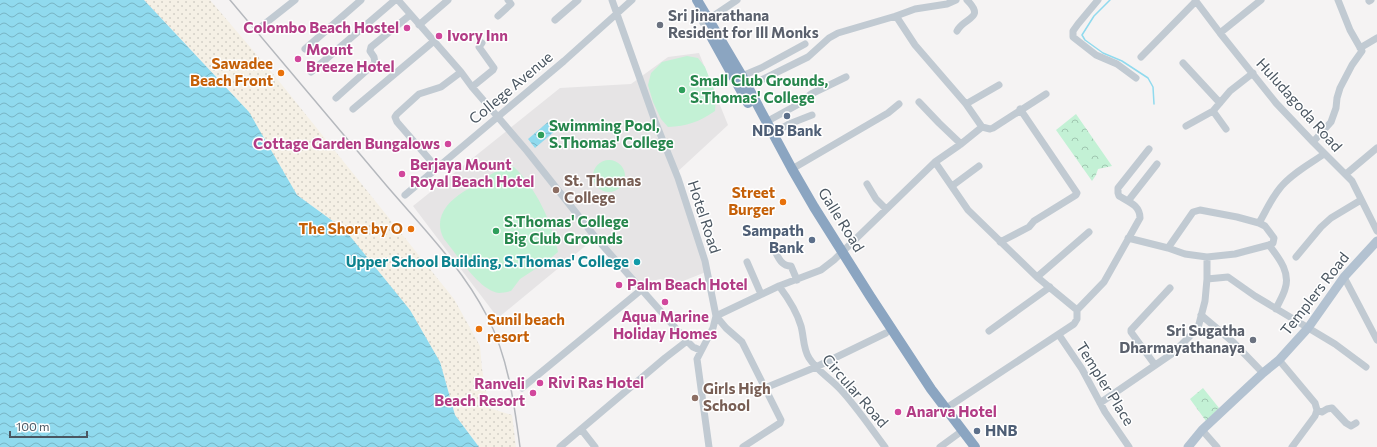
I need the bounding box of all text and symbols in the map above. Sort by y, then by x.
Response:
place label: Sri Jinarathana Resident for Ill Monks [668,6,819,41]
place label: Colombo Beach Hostel [243,18,399,36]
marker: Sri Jinarathana Resident for Ill Monks [655,20,665,30]
marker: Colombo Beach Hostel [402,23,412,33]
place label: Ivory Inn [447,26,508,44]
marker: Ivory Inn [434,31,444,41]
place label: Mount Breeze Hotel [306,40,395,75]
street label: College Avenue [465,47,556,127]
place label: Sawadee Beach Front [190,54,273,89]
marker: Mount Breeze Hotel [293,54,303,64]
street label: Huludagoda Road [1253,54,1346,155]
marker: Sawadee Beach Front [276,68,286,78]
place label: Small Club Grounds, S.Thomas' College [690,71,829,106]
marker: Small Club Grounds, S.Thomas' College [677,85,687,95]
marker: NDB Bank [782,111,792,121]
place label: Swimming Pool, S.Thomas' College [549,116,674,151]
place label: NDB Bank [752,121,822,139]
marker: Swimming Pool, S.Thomas' College [536,130,546,140]
place label: Cottage Garden Bungalows [253,134,440,152]
marker: Cottage Garden Bungalows [443,139,453,149]
place label: Berjaya Mount Royal Beach Hotel [410,155,534,190]
marker: Berjaya Mount Royal Beach Hotel [397,169,407,179]
place label: St. Thomas College [564,171,641,206]
street label: Hotel Road [685,178,725,256]
place label: Street Burger [728,183,775,218]
street label: Galle Road [815,184,869,255]
marker: St. Thomas College [551,185,561,195]
marker: Street Burger [778,197,788,207]
place label: S.Thomas' College Big Club Grounds [504,212,629,247]
place label: The Shore by O [299,219,403,237]
place label: Sampath Bank [742,221,804,256]
marker: The Shore by O [406,224,416,234]
marker: S.Thomas' College Big Club Grounds [491,226,501,236]
marker: Sampath Bank [807,235,817,245]
street label: Templers Road [1276,248,1352,339]
place label: Upper School Building, S.Thomas' College [346,252,629,270]
marker: Upper School Building, S.Thomas' College [632,257,642,267]
place label: Palm Beach Hotel [627,275,748,293]
marker: Palm Beach Hotel [614,280,624,290]
marker: Aqua Marine Holiday Homes [660,297,670,307]
place label: Aqua Marine Holiday Homes [613,307,717,342]
place label: Sunil beach resort [487,310,565,345]
place label: Sri Sugatha Dharmayathanaya [1119,321,1245,356]
marker: Sunil beach resort [474,324,484,334]
marker: Sri Sugatha Dharmayathanaya [1248,335,1258,345]
street label: Templer Place [1073,338,1139,429]
street label: Circular Road [819,350,892,431]
place label: Rivi Ras Hotel [548,373,644,391]
place label: Ranveli Beach Resort [434,374,525,409]
marker: Rivi Ras Hotel [535,378,545,388]
place label: Girls High School [703,379,771,414]
marker: Ranveli Beach Resort [528,388,538,398]
marker: Girls High School [690,393,700,403]
place label: Anarva Hotel [906,402,997,420]
marker: Anarva Hotel [893,407,903,417]
scale bar [10,413,87,439]
text: 100 m [16,419,50,433]
place label: HNB [985,421,1017,439]
marker: HNB [972,426,982,436]

